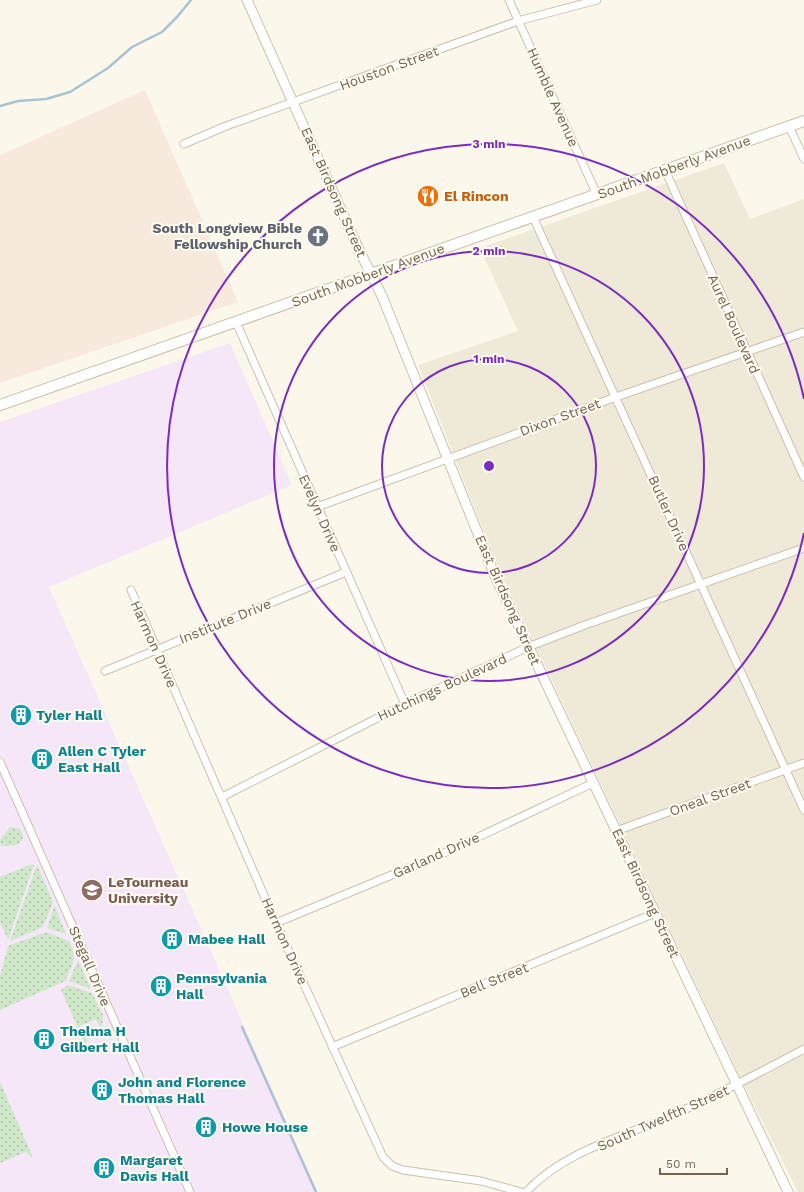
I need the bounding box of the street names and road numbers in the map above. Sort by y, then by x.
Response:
street label: Houston Street [337,43,441,93]
street label: Humble Avenue [524,45,582,149]
street label: East Birdsong Street [298,124,370,260]
street label: South Mobberly Avenue [595,132,753,202]
street label: South Mobberly Avenue [289,240,447,310]
street label: Aurel Boulevard [705,272,763,376]
street label: Dixon Street [517,395,603,439]
street label: Evelyn Drive [296,472,344,554]
street label: Butler Drive [645,473,693,553]
street label: East Birdsong Street [472,532,544,668]
street label: Institute Drive [177,595,273,647]
street label: Harmon Drive [128,598,180,690]
street label: Hutchings Boulevard [375,650,509,724]
street label: Oneal Street [667,775,753,819]
street label: East Birdsong Street [609,826,683,960]
street label: Garland Drive [390,829,482,881]
street label: Harmon Drive [259,895,311,987]
street label: Stegall Drive [66,923,114,1009]
street label: Bell Street [458,959,531,1001]
street label: South Twelfth Street [595,1082,732,1154]

